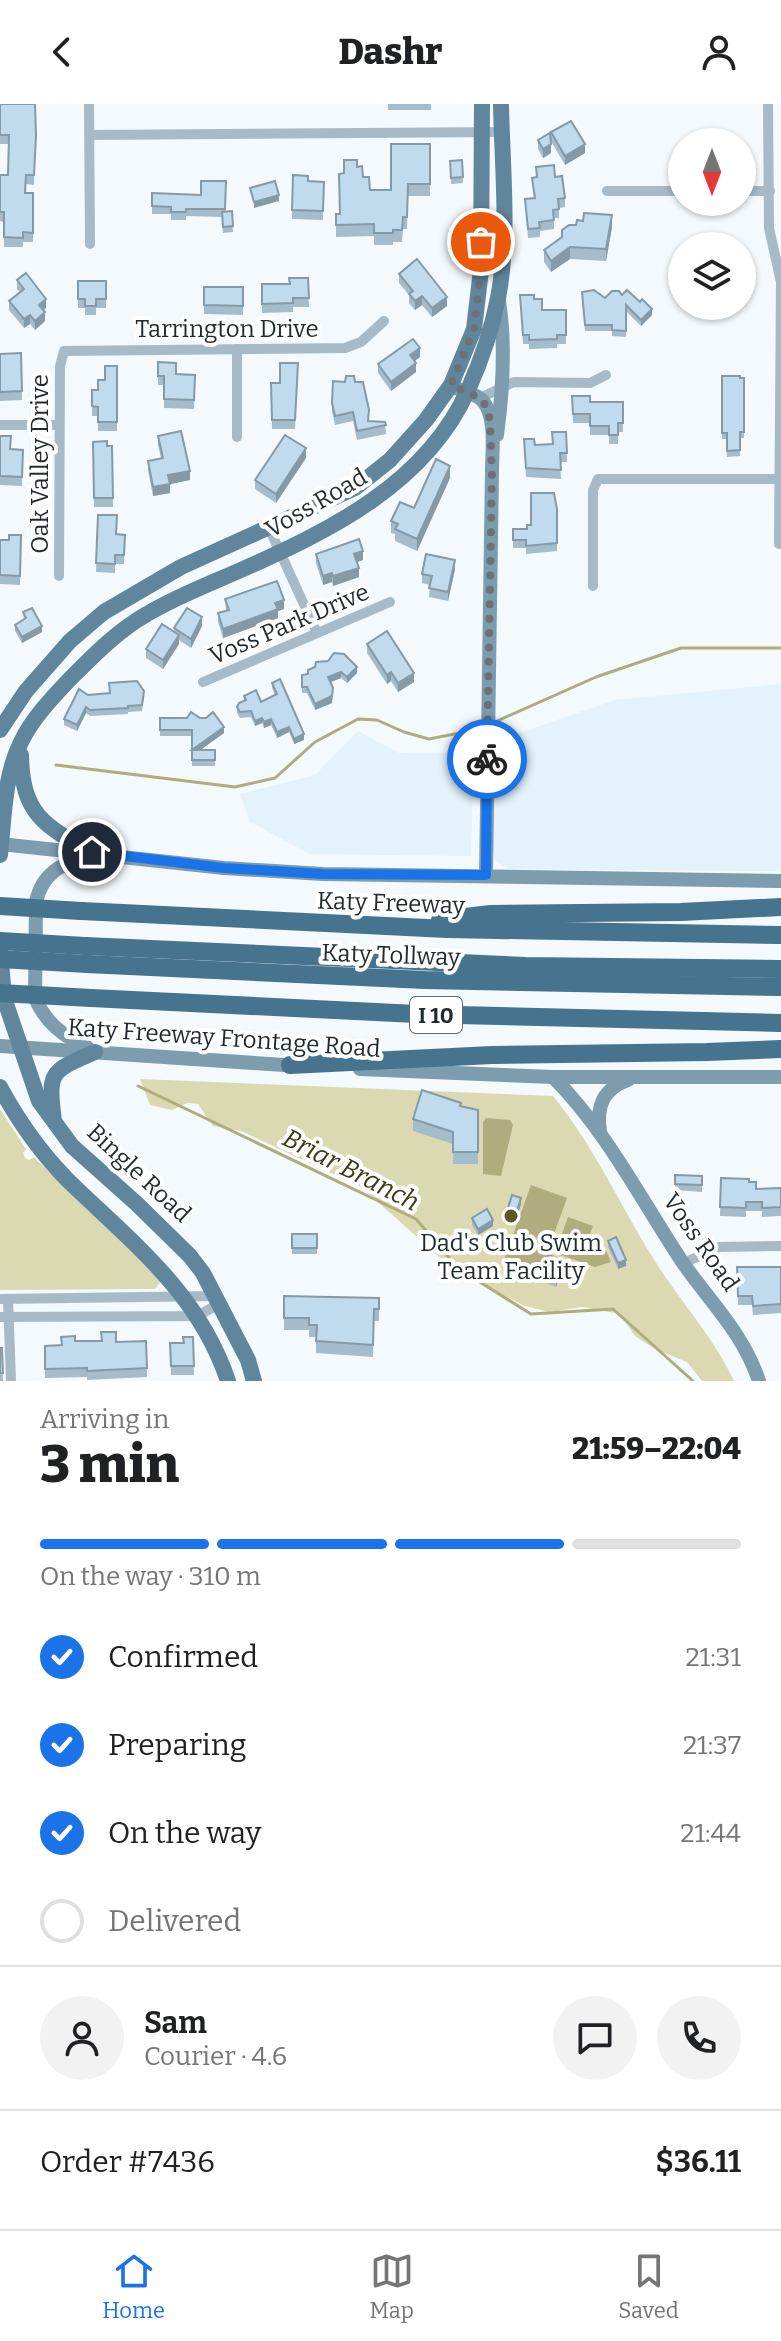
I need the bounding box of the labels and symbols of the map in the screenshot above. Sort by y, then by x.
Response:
north arrow [668,128,756,216]
pin [447,208,515,276]
street label: Tarrington Drive [135,315,319,343]
street label: Oak Valley Drive [26,374,54,554]
street label: Voss Road [260,463,372,543]
street label: Voss Park Drive [205,578,373,670]
courier [447,719,527,799]
pin [58,818,126,886]
street label: Katy Freeway [317,886,466,920]
street label: Katy Tollway [321,939,461,971]
road number: I 10 [410,997,462,1033]
street label: Katy Freeway Frontage Road [67,1013,381,1063]
street label: Bingle Road [81,1118,197,1228]
water label: Briar Branch [278,1122,424,1218]
street label: Voss Road [657,1188,745,1296]
marker: Dad's Club Swim Team Facility [502,1207,520,1225]
place label: Dad's Club Swim Team Facility [420,1229,602,1285]

